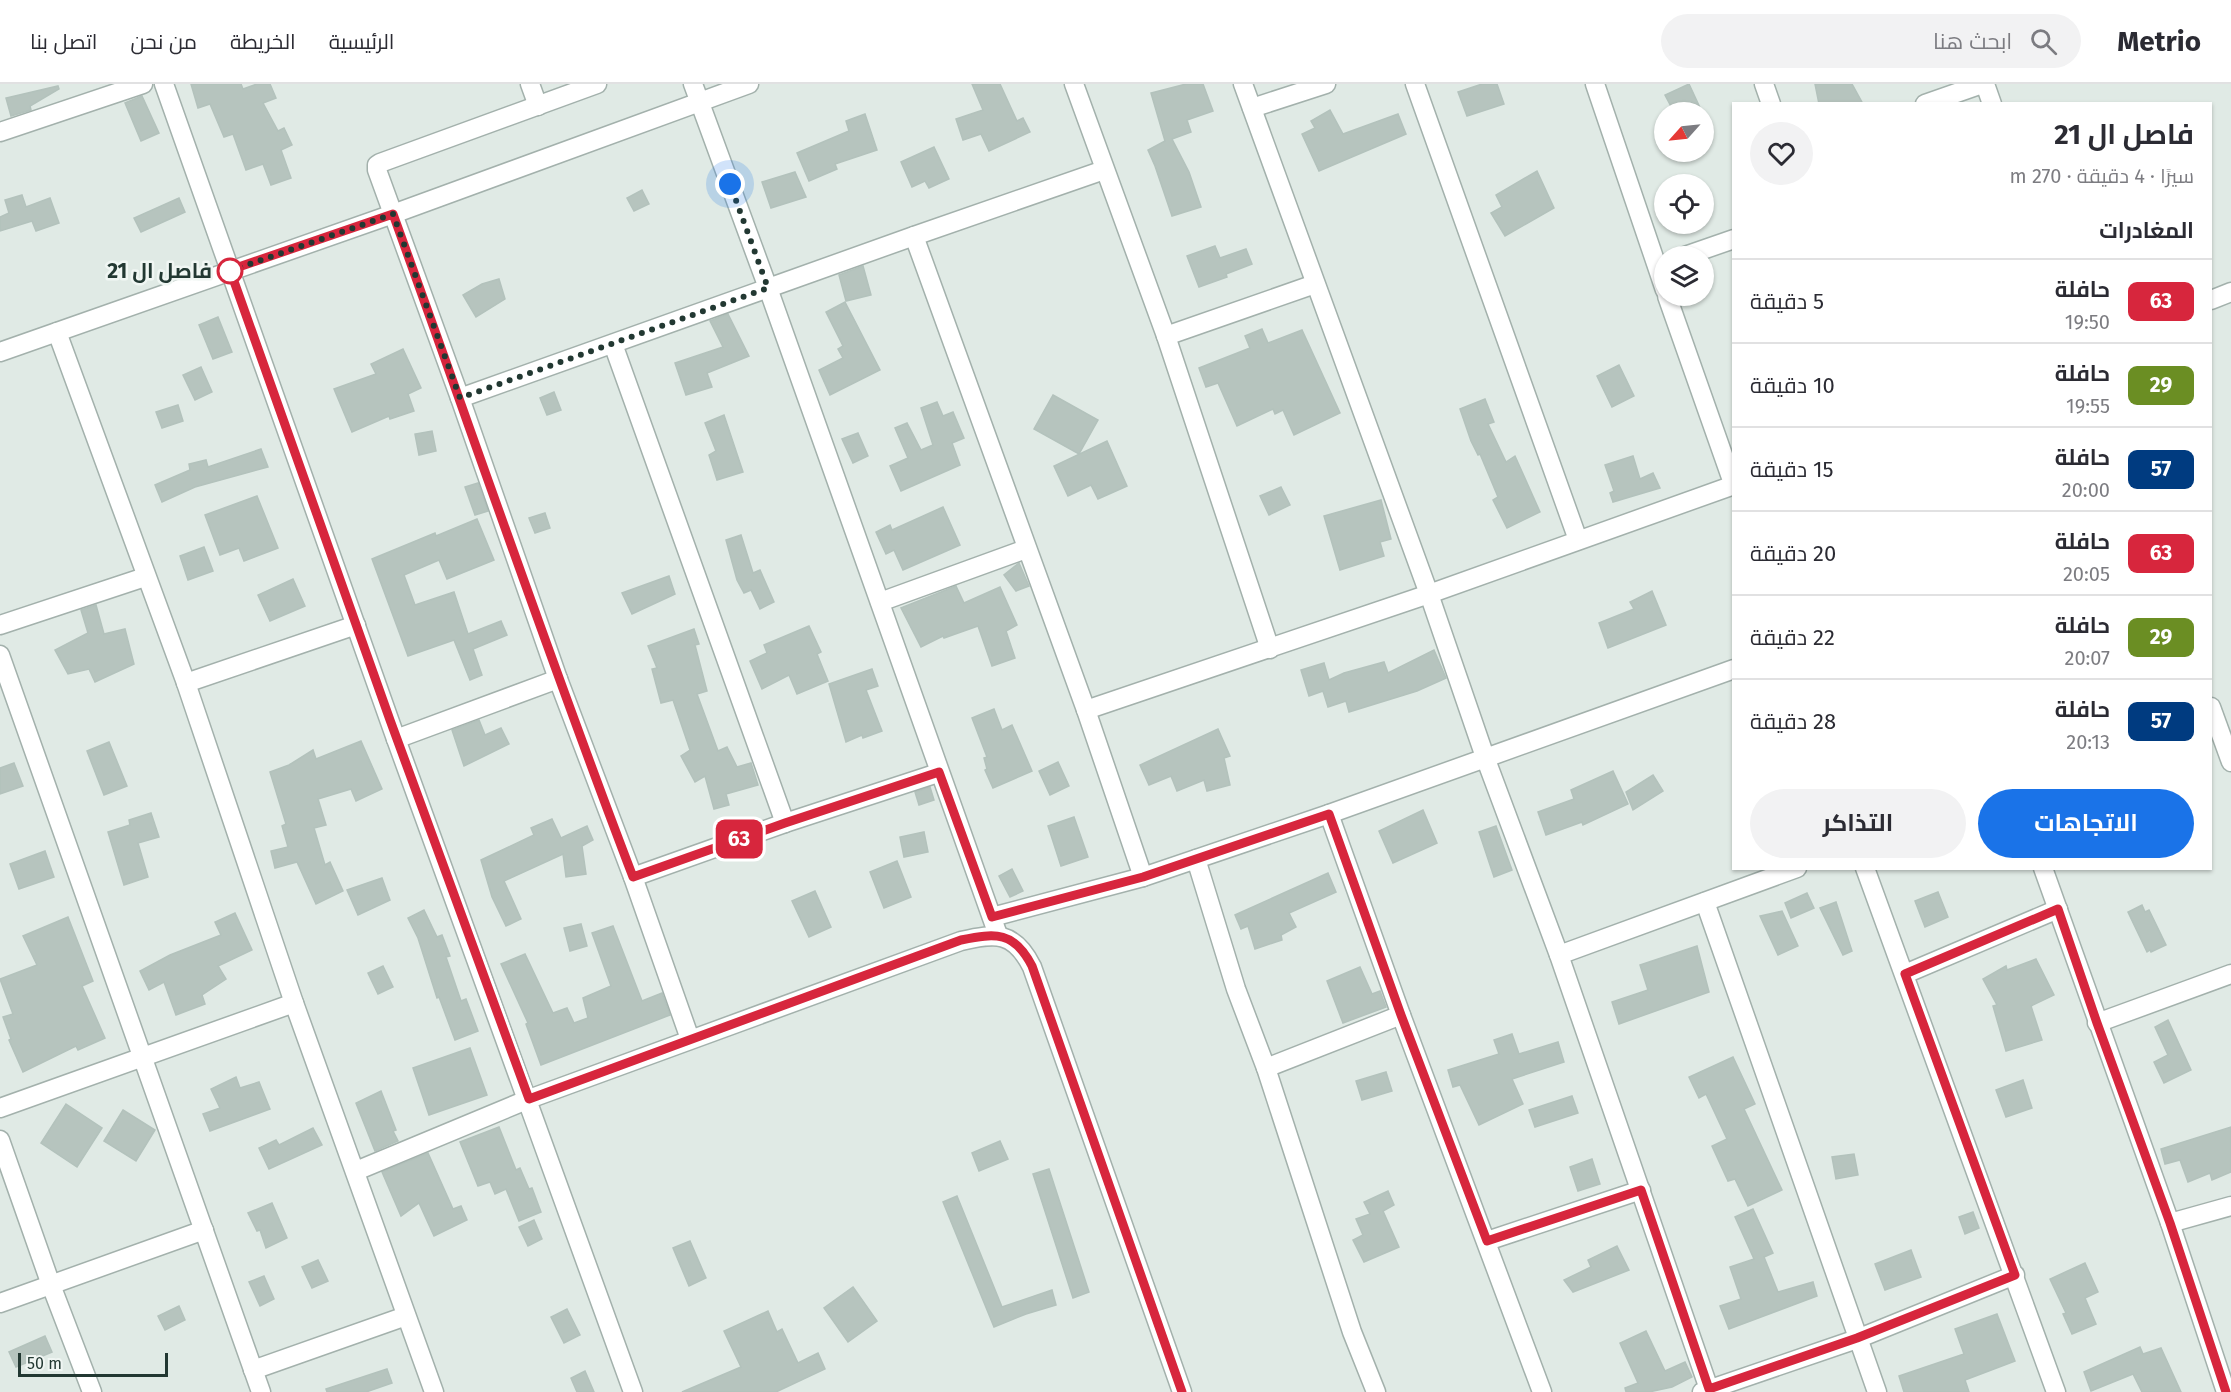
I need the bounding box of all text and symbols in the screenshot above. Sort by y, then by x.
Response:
search box [1661,14,2081,68]
icon: search [2027,25,2060,58]
text: Metrio [2117,25,2201,58]
text: ابحث هنا [1933,28,2012,55]
text: اتصل بنا [30,29,97,55]
text: من نحن [130,29,197,55]
text: الخريطة [230,29,296,55]
text: الرئيسية [329,29,395,55]
north arrow [1654,102,1714,162]
map controls [1654,102,1714,306]
text: فاصل ال 21 [2054,118,2194,151]
button: heart [1750,122,1813,185]
text: سيرًا · 4 دقيقة · 270 m [2009,164,2194,188]
your location [715,169,745,199]
button: locate [1654,174,1714,234]
text: المغادرات [2099,217,2194,244]
button: layers [1654,246,1714,306]
place label: فاصل ال 21 [107,258,212,284]
marker: فاصل ال 21 [217,258,243,284]
text: حافلة [2055,276,2110,303]
text: 5 دقيقة [1750,288,1824,315]
text: 63 [2150,288,2172,314]
text: 19:50 [2065,310,2110,334]
text: حافلة [2055,360,2110,387]
text: 10 دقيقة [1750,372,1835,399]
text: 29 [2150,372,2172,398]
text: 19:55 [2066,394,2110,418]
text: حافلة [2055,444,2110,471]
text: 15 دقيقة [1750,456,1834,483]
text: 57 [2151,456,2171,482]
text: 20:00 [2062,478,2110,502]
text: حافلة [2055,528,2110,555]
text: 20 دقيقة [1750,540,1836,567]
text: 63 [2150,540,2172,566]
text: 20:05 [2063,562,2110,586]
text: حافلة [2055,612,2110,639]
text: 22 دقيقة [1750,624,1835,651]
text: 29 [2150,624,2172,650]
text: 20:07 [2065,646,2110,670]
text: حافلة [2055,696,2110,723]
text: 28 دقيقة [1750,708,1836,735]
text: 57 [2151,708,2171,734]
text: 20:13 [2066,730,2110,754]
button: التذاكر [1750,789,1966,858]
button: الاتجاهات [1978,789,2194,858]
line badge: 63 [712,820,766,858]
text: 63 [728,826,750,852]
scale bar [18,1350,168,1378]
text: 50 m [27,1354,62,1373]

